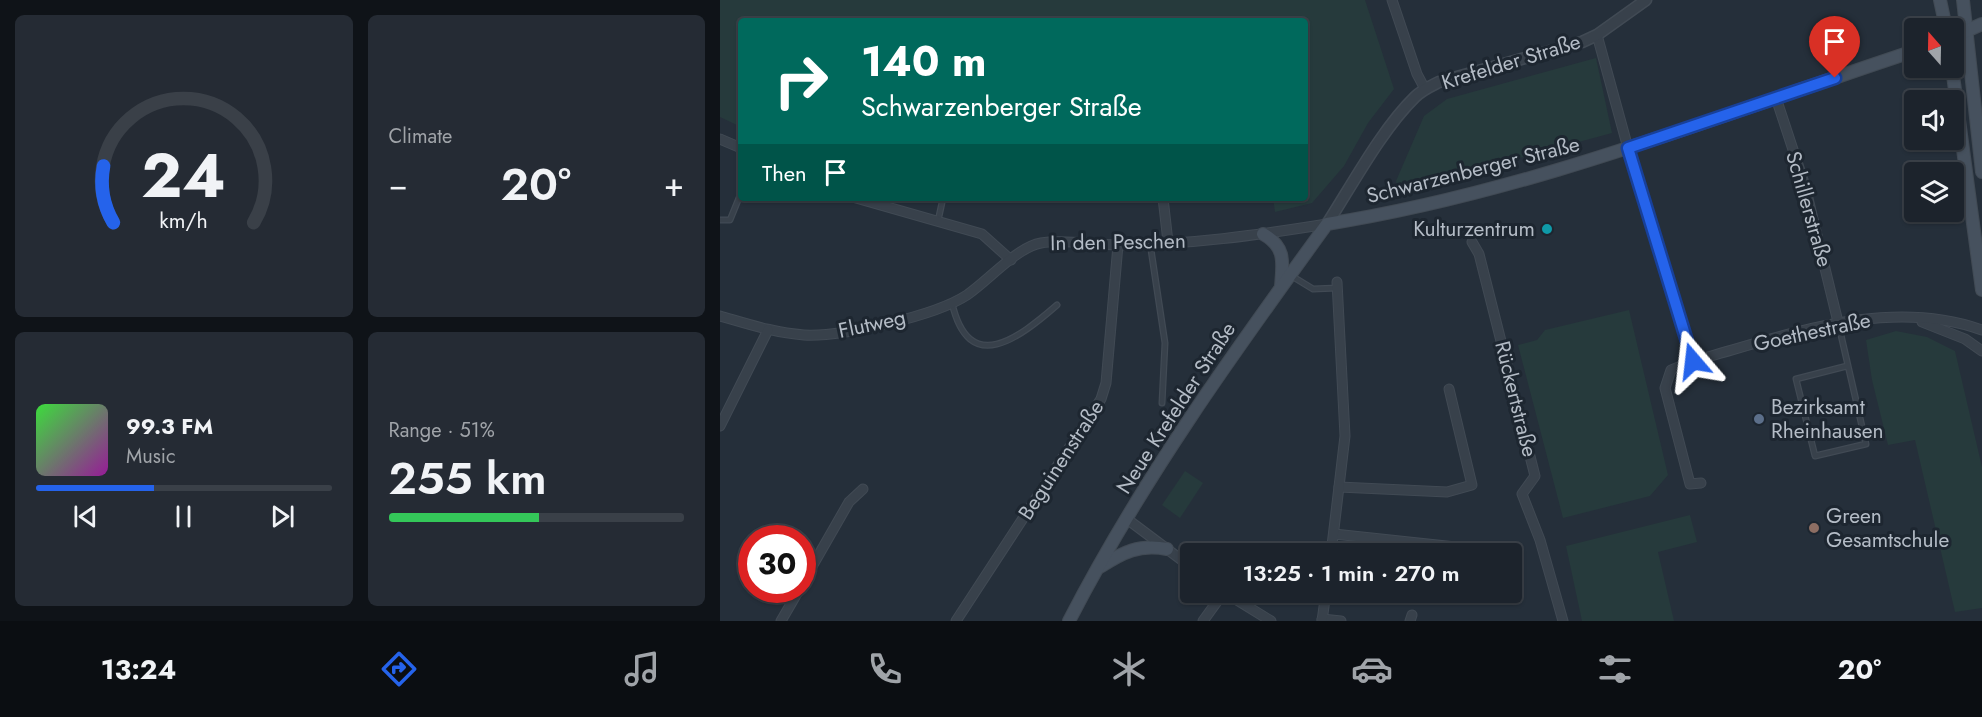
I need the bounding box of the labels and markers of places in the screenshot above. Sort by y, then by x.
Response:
pin [1809,16,1860,78]
place label: Kulturzentrum [1413,214,1535,244]
marker: Kulturzentrum [1540,222,1554,236]
place label: Bezirksamt Rheinhausen [1771,392,1884,446]
marker: Bezirksamt Rheinhausen [1752,412,1766,426]
place label: Green Gesamtschule [1826,501,1949,555]
marker: Green Gesamtschule [1807,521,1821,535]

